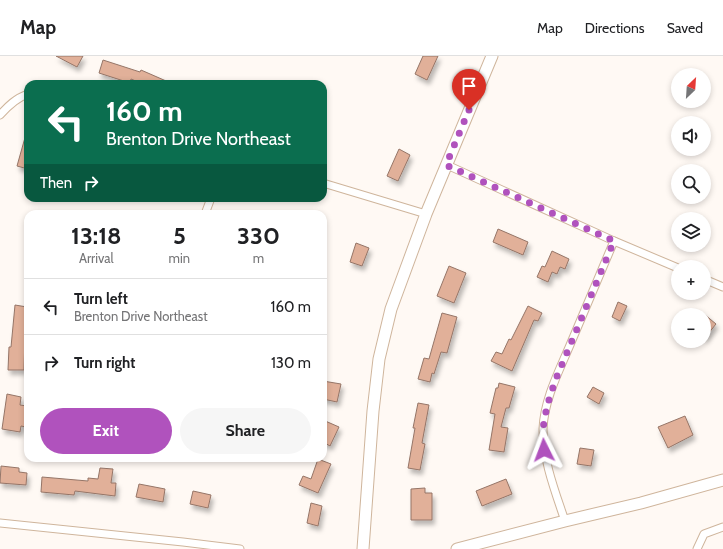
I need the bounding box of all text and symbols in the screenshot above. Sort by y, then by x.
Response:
text: Map [20,16,56,39]
text: Map [537,19,563,37]
text: Directions [585,19,645,37]
text: Saved [667,19,703,37]
north arrow [671,68,711,108]
map controls [671,68,711,348]
pin [452,69,486,110]
icon: arrive [458,75,480,97]
text: 160 m [106,94,182,128]
icon: left [40,96,92,148]
button: sound [671,116,711,156]
text: Brenton Drive Northeast [106,128,291,150]
button: search [671,164,711,204]
icon: right [80,172,102,194]
text: Then [40,174,72,192]
button: layers [671,212,711,252]
text: 13:18 [71,221,122,250]
text: 5 [173,221,186,250]
text: 330 [237,221,280,250]
text: Arrival [79,250,114,266]
text: min [169,250,190,266]
text: m [253,250,264,266]
button: + [671,260,711,300]
text: Turn left [74,290,128,308]
icon: left [40,296,62,318]
text: 160 m [271,298,311,316]
text: Brenton Drive Northeast [74,308,208,324]
button: − [671,308,711,348]
icon: right [40,352,62,374]
text: Turn right [74,354,135,372]
text: 130 m [271,354,311,372]
button: Exit [40,408,172,454]
button: Share [180,408,311,454]
position arrow [523,429,565,471]

